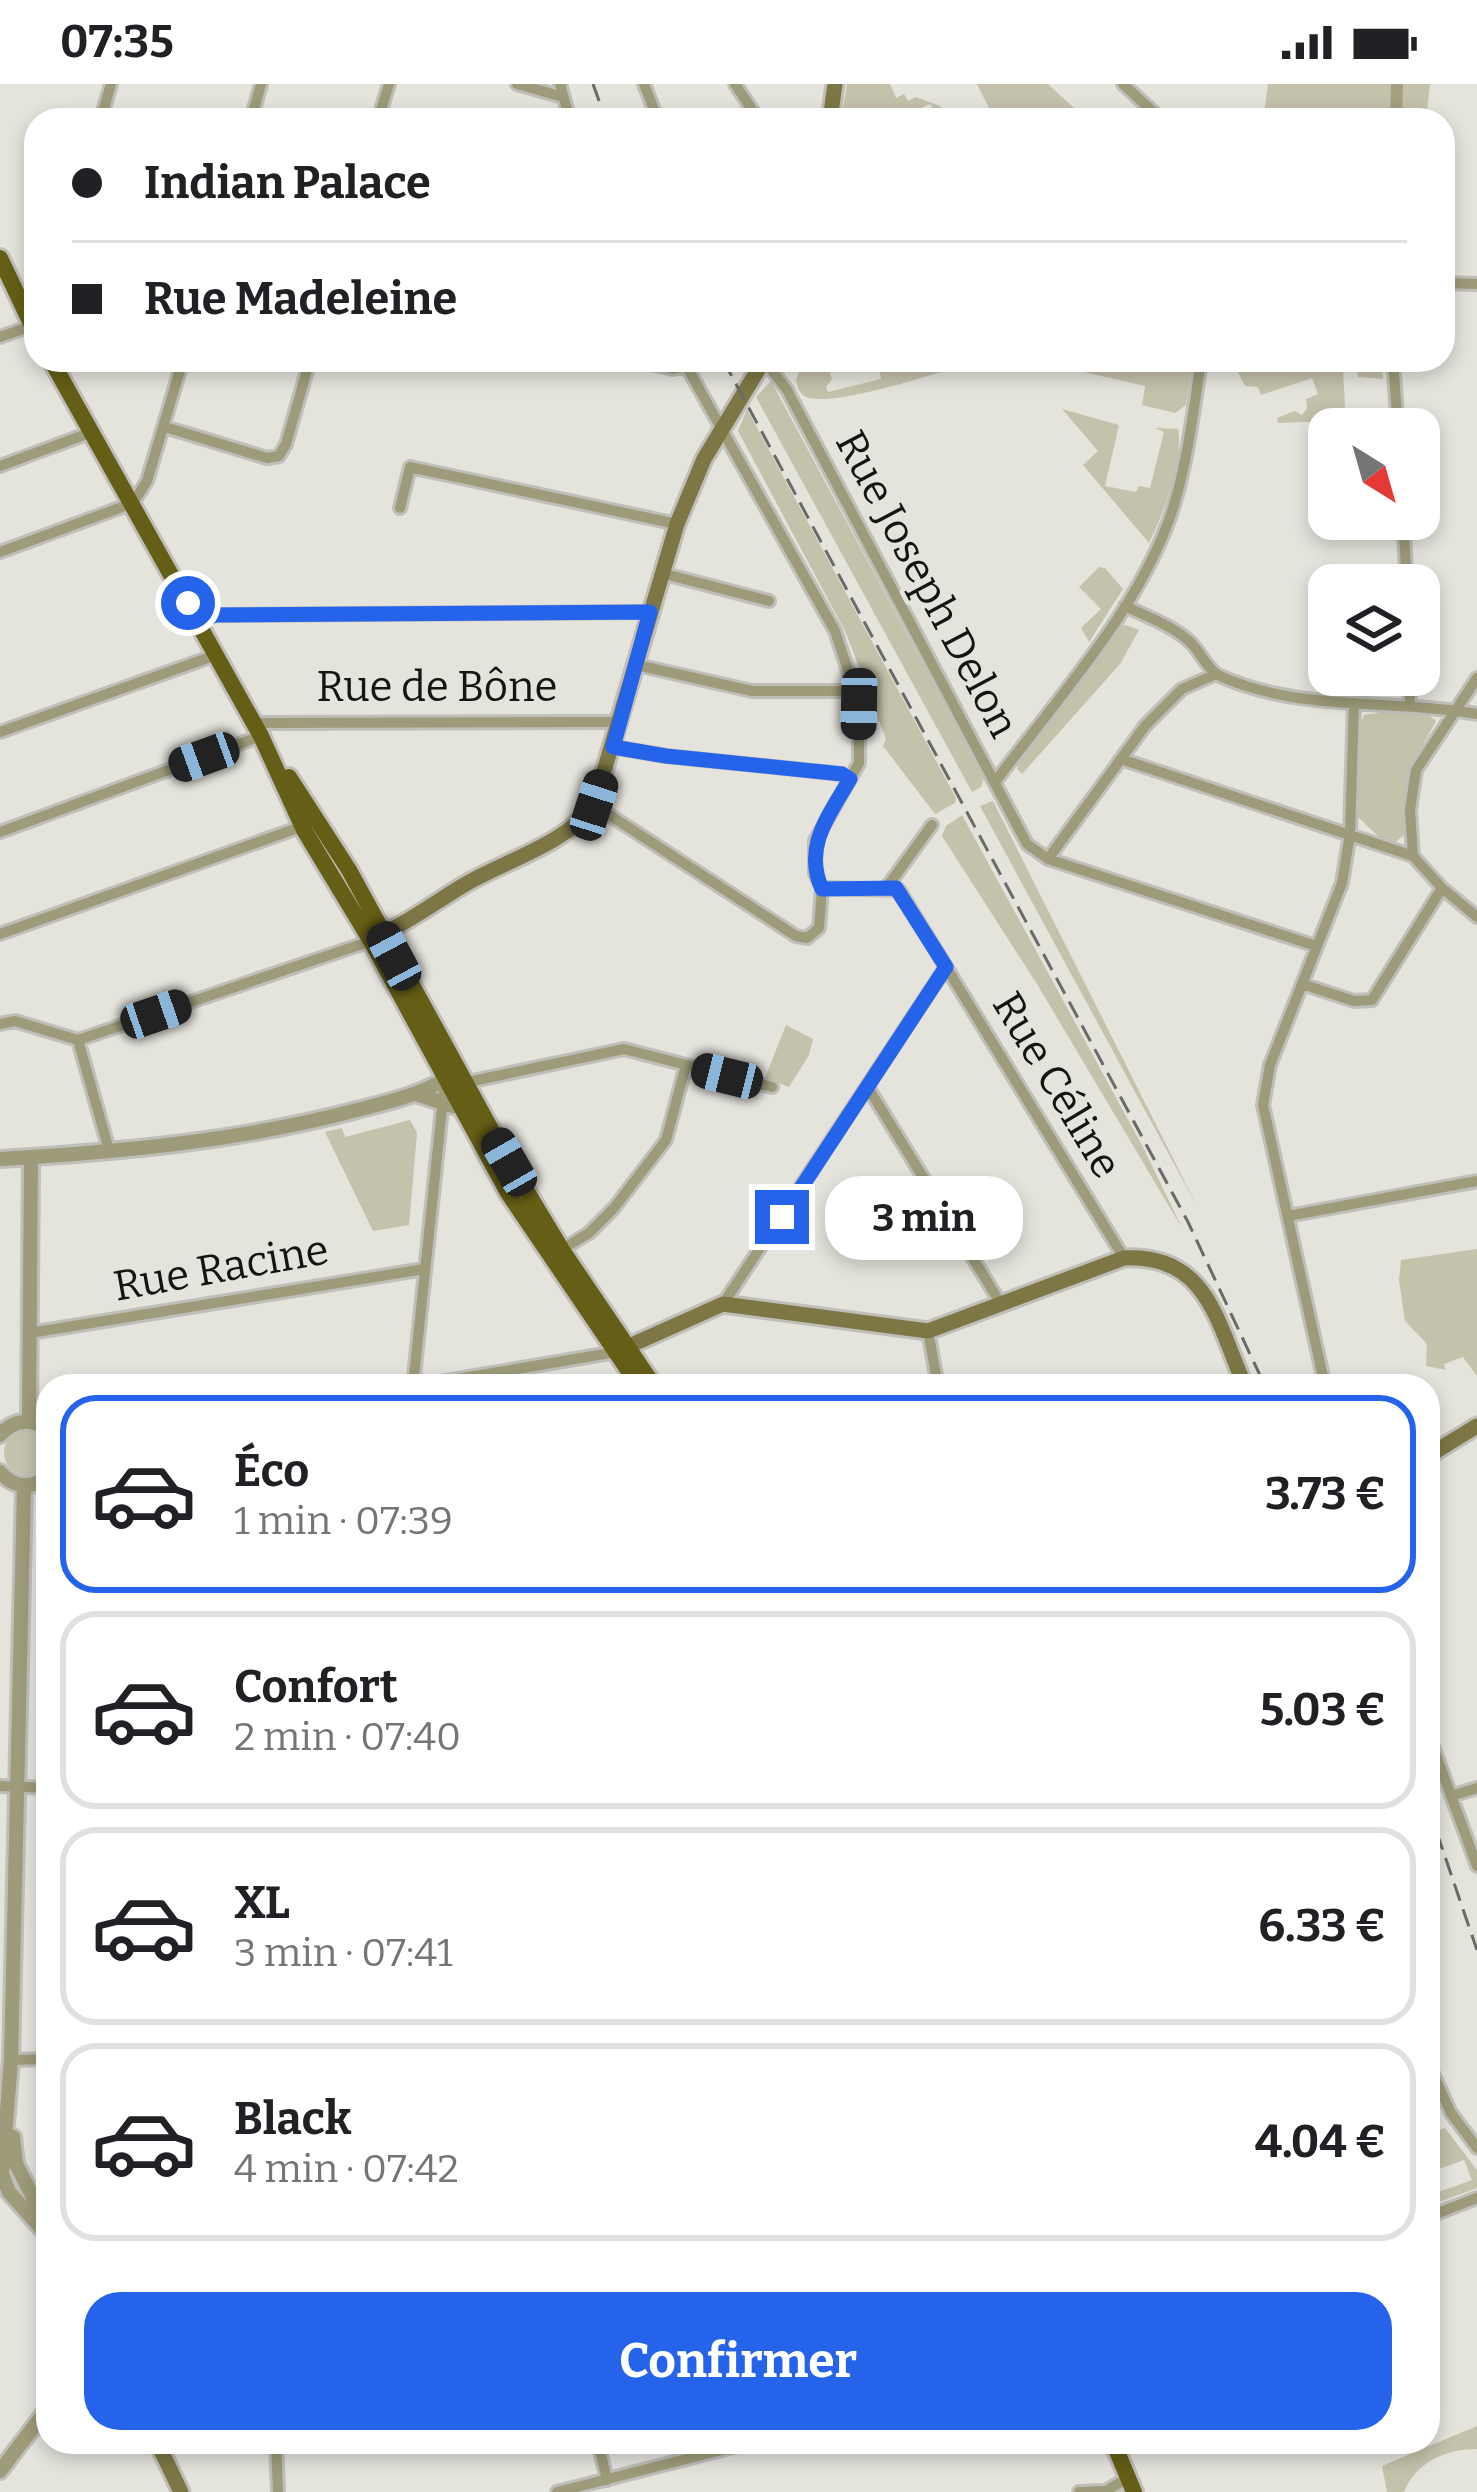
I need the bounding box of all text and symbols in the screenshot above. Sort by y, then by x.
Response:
text: 07:35 [60,15,174,69]
text: Indian Palace [144,156,431,210]
text: Rue Madeleine [144,272,457,326]
north arrow [1308,408,1440,540]
map controls [1308,408,1440,696]
street label: Rue Joseph Delon [825,422,1029,746]
button: layers [1308,564,1440,696]
route start [161,576,215,630]
street label: Rue de Bône [317,662,557,712]
car [840,668,878,740]
car [164,728,244,786]
car [566,765,622,845]
car [361,916,427,996]
street label: Rue Céline [982,983,1132,1187]
car [116,985,196,1043]
car [688,1050,766,1102]
car [475,1122,543,1202]
callout: 3 min [824,1175,1022,1259]
route end [755,1190,809,1244]
text: 3 min [872,1195,976,1241]
street label: Rue Racine [110,1225,332,1311]
icon: car [90,1440,198,1548]
text: Éco [234,1444,309,1498]
text: 3.73 € [1265,1467,1386,1521]
text: 1 min · 07:39 [234,1498,453,1544]
icon: car [90,1656,198,1764]
text: Confort [234,1660,398,1714]
text: 5.03 € [1260,1683,1386,1737]
text: 2 min · 07:40 [234,1714,461,1760]
icon: car [90,1872,198,1980]
text: XL [234,1876,290,1930]
text: 6.33 € [1258,1899,1386,1953]
text: 3 min · 07:41 [234,1930,453,1976]
icon: car [90,2088,198,2196]
text: Black [234,2092,351,2146]
text: 4.04 € [1255,2115,1386,2169]
text: 4 min · 07:42 [234,2146,459,2192]
button: Confirmer [84,2292,1392,2430]

